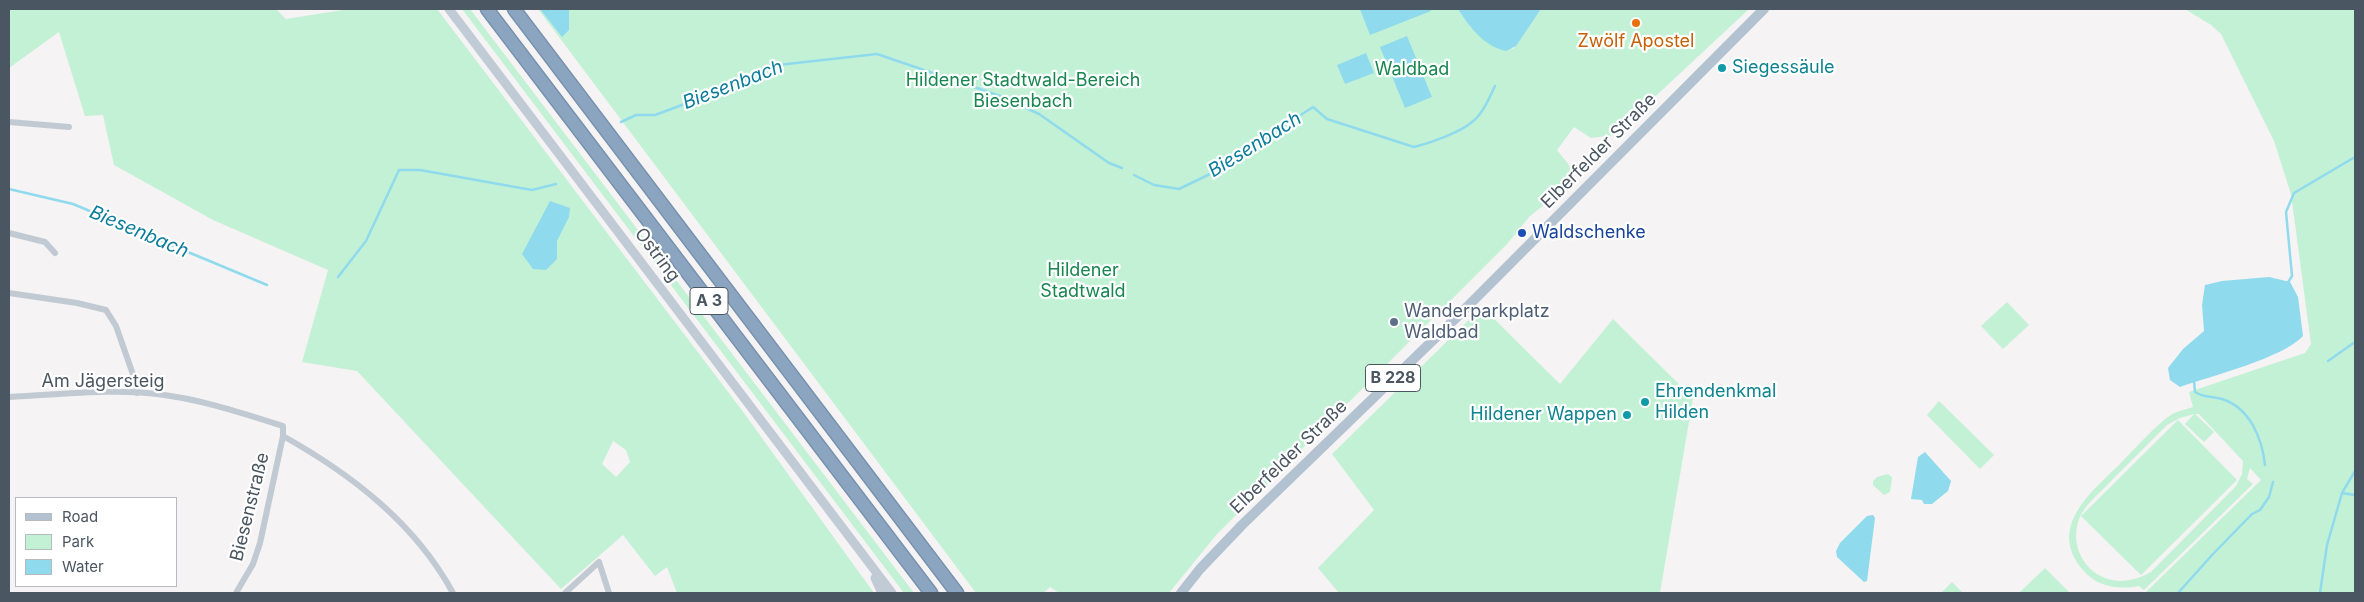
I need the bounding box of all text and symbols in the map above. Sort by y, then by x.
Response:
marker: Zwölf Apostel [1630,17,1642,29]
place label: Zwölf Apostel [1578,31,1694,53]
water label: Biesenbach [680,55,786,115]
place label: Siegessäule [1732,57,1835,79]
park label: Waldbad [1375,59,1449,81]
marker: Siegessäule [1716,62,1728,74]
park label: Hildener Stadtwald-Bereich Biesenbach [906,70,1140,112]
street label: Elberfelder Straße [1537,89,1661,213]
water label: Biesenbach [1204,107,1306,183]
water label: Biesenbach [86,201,192,263]
place label: Waldschenke [1532,222,1646,244]
street label: Ostring [630,224,684,286]
marker: Waldschenke [1516,227,1528,239]
park label: Hildener Stadtwald [1040,260,1126,302]
road number: A 3 [690,288,728,314]
place label: Wanderparkplatz Waldbad [1404,301,1550,344]
marker: Wanderparkplatz Waldbad [1388,316,1400,328]
road number: B 228 [1366,364,1420,392]
street label: Am Jägersteig [41,371,165,393]
place label: Ehrendenkmal Hilden [1655,381,1776,424]
street label: Elberfelder Straße [1226,396,1352,518]
marker: Ehrendenkmal Hilden [1639,396,1651,408]
place label: Hildener Wappen [1470,404,1617,426]
marker: Hildener Wappen [1621,409,1633,421]
street label: Biesenstraße [226,450,274,564]
legend [15,497,178,587]
text: Road [62,507,98,526]
text: Park [62,532,94,551]
text: Water [62,557,104,576]

